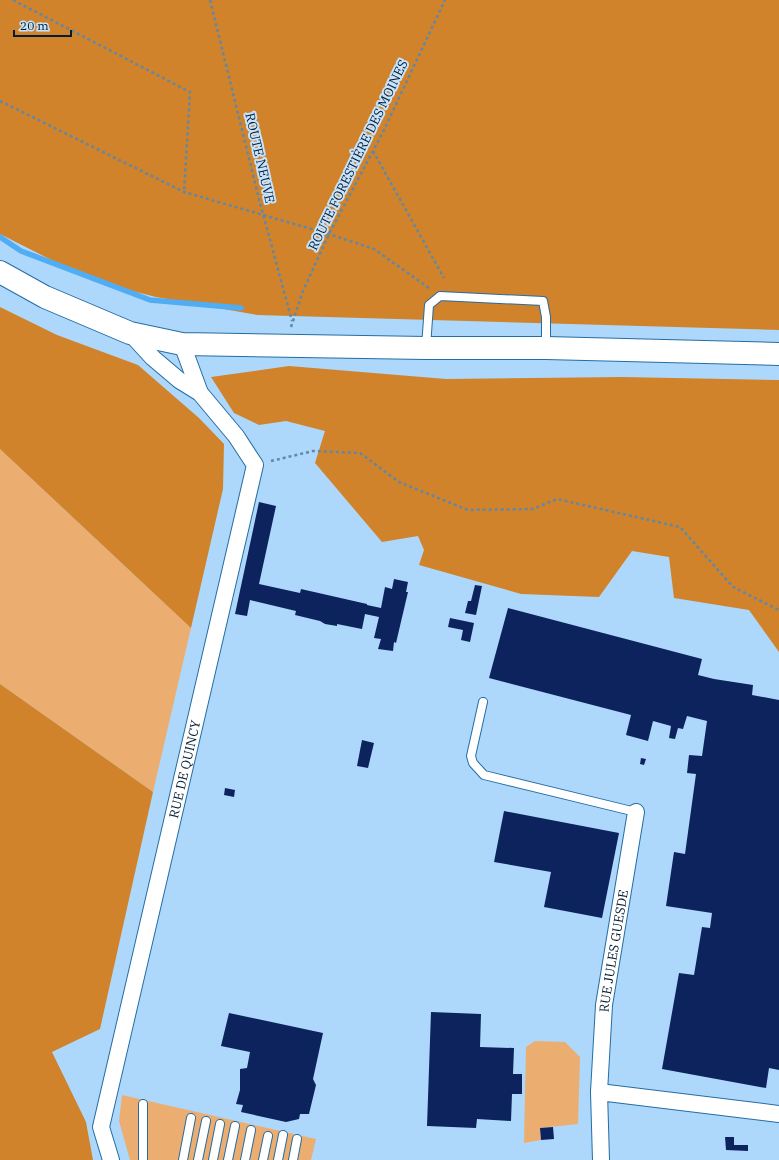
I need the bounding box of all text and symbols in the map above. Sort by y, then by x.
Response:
scale bar [14,12,71,38]
text: 20 m [20,18,49,33]
street label: ROUTE FORESTIÈRE DES MOINES [304,57,412,253]
street label: ROUTE NEUVE [241,111,279,205]
street label: RUE DE QUINCY [165,718,204,820]
street label: RUE JULES GUESDE [595,888,632,1013]

